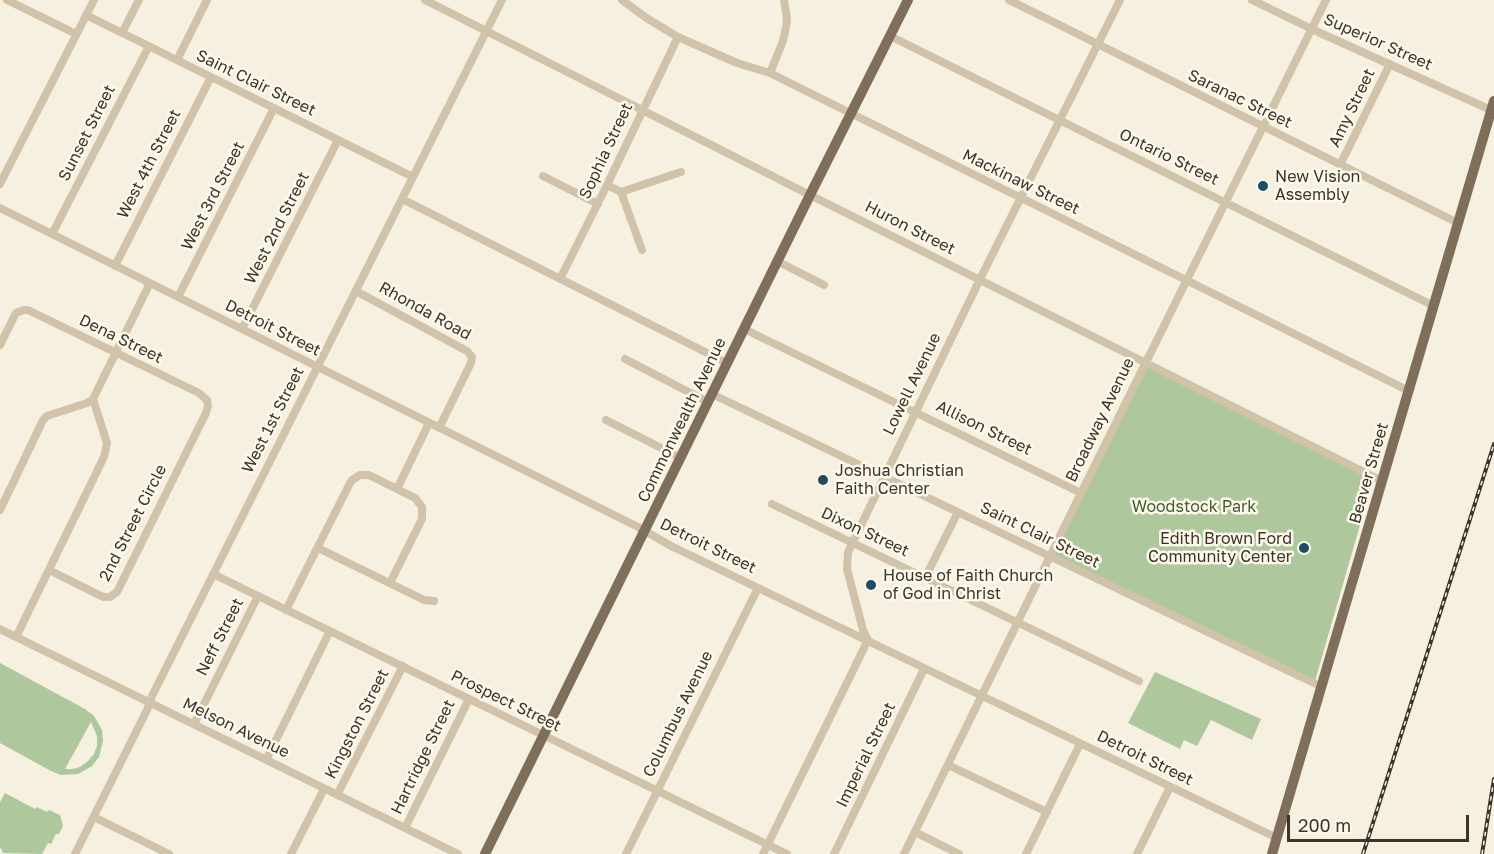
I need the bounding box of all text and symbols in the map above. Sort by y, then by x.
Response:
street label: Superior Street [1321,9,1435,75]
street label: Saint Clair Street [193,46,319,120]
street label: Saranac Street [1185,66,1295,132]
street label: Amy Street [1325,66,1379,150]
street label: Sunset Street [55,82,119,184]
street label: Sophia Street [575,100,637,202]
street label: West 4th Street [113,106,185,222]
street label: Ontario Street [1116,125,1222,189]
street label: West 3rd Street [177,138,249,254]
street label: Mackinaw Street [959,145,1083,219]
place label: New Vision Assembly [1275,167,1360,205]
street label: West 2nd Street [240,169,314,287]
marker: New Vision Assembly [1256,179,1270,193]
street label: Huron Street [862,197,958,259]
street label: Rhonda Road [376,278,474,344]
street label: Detroit Street [222,296,324,360]
street label: Dena Street [76,310,166,368]
street label: Lowell Avenue [879,330,945,438]
street label: Commonwealth Avenue [634,335,730,505]
street label: Broadway Avenue [1062,355,1138,485]
street label: West 1st Street [238,364,308,476]
street label: Allison Street [933,397,1035,459]
street label: Beaver Street [1345,420,1393,526]
street label: 2nd Street Circle [95,461,171,585]
place label: Joshua Christian Faith Center [835,461,964,499]
marker: Joshua Christian Faith Center [816,473,830,487]
park label: Woodstock Park [1132,497,1256,517]
street label: Saint Clair Street [977,498,1103,572]
street label: Dixon Street [818,503,912,561]
street label: Detroit Street [657,514,759,578]
place label: Edith Brown Ford Community Center [1148,529,1292,567]
marker: Edith Brown Ford Community Center [1297,541,1311,555]
place label: House of Faith Church of God in Christ [883,566,1053,604]
marker: House of Faith Church of God in Christ [864,578,878,592]
street label: Neff Street [192,595,248,679]
street label: Columbus Avenue [639,648,717,780]
street label: Kingston Street [321,666,393,782]
street label: Prospect Street [448,666,564,736]
street label: Melson Avenue [179,694,293,762]
street label: Hartridge Street [387,697,459,817]
street label: Imperial Street [832,699,900,811]
street label: Detroit Street [1094,726,1196,790]
scale bar [1290,803,1472,841]
text: 200 m [1298,814,1351,836]

